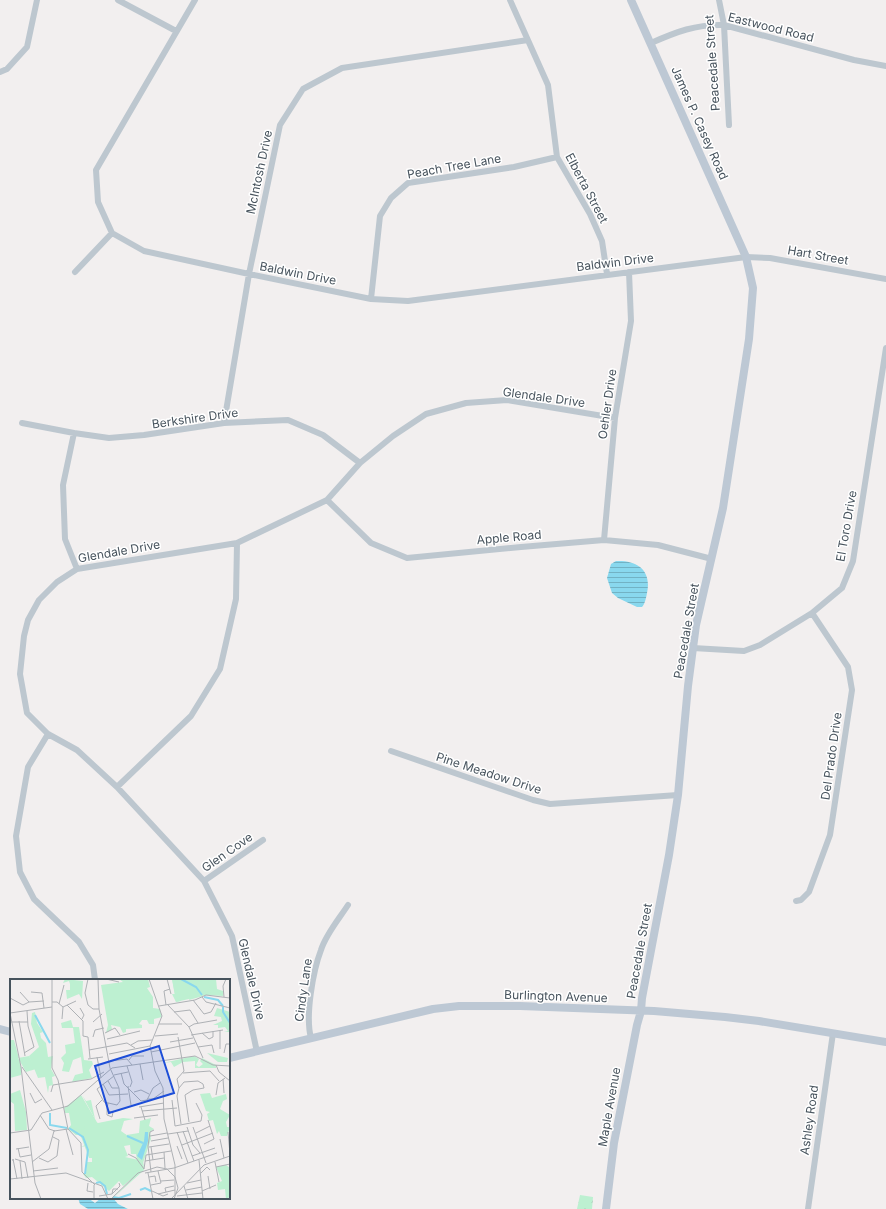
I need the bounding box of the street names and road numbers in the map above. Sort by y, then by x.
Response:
street label: Eastwood Road [726,9,816,45]
street label: Peacedale Street [701,14,723,112]
street label: James P. Casey Road [668,64,732,182]
street label: McIntosh Drive [243,129,275,215]
street label: Peach Tree Lane [406,150,502,182]
street label: Elberta Street [562,150,612,226]
street label: Hart Street [786,242,850,268]
street label: Baldwin Drive [575,250,655,274]
street label: Baldwin Drive [258,258,338,288]
street label: Oehler Drive [595,368,619,440]
street label: Glendale Drive [502,384,586,410]
street label: Berkshire Drive [151,405,239,431]
street label: El Toro Drive [832,489,860,563]
street label: Apple Road [476,527,542,547]
street label: Glendale Drive [77,536,161,566]
street label: Peacedale Street [670,582,702,680]
street label: Del Prado Drive [817,711,845,801]
street label: Pine Meadow Drive [434,749,544,797]
street label: Glen Cove [199,829,255,875]
street label: Peacedale Street [623,902,655,1000]
street label: Glendale Drive [235,937,269,1021]
street label: Cindy Lane [291,957,315,1023]
street label: Burlington Avenue [504,987,608,1005]
street label: Maple Avenue [595,1066,623,1148]
street label: Ashley Road [797,1084,821,1156]

